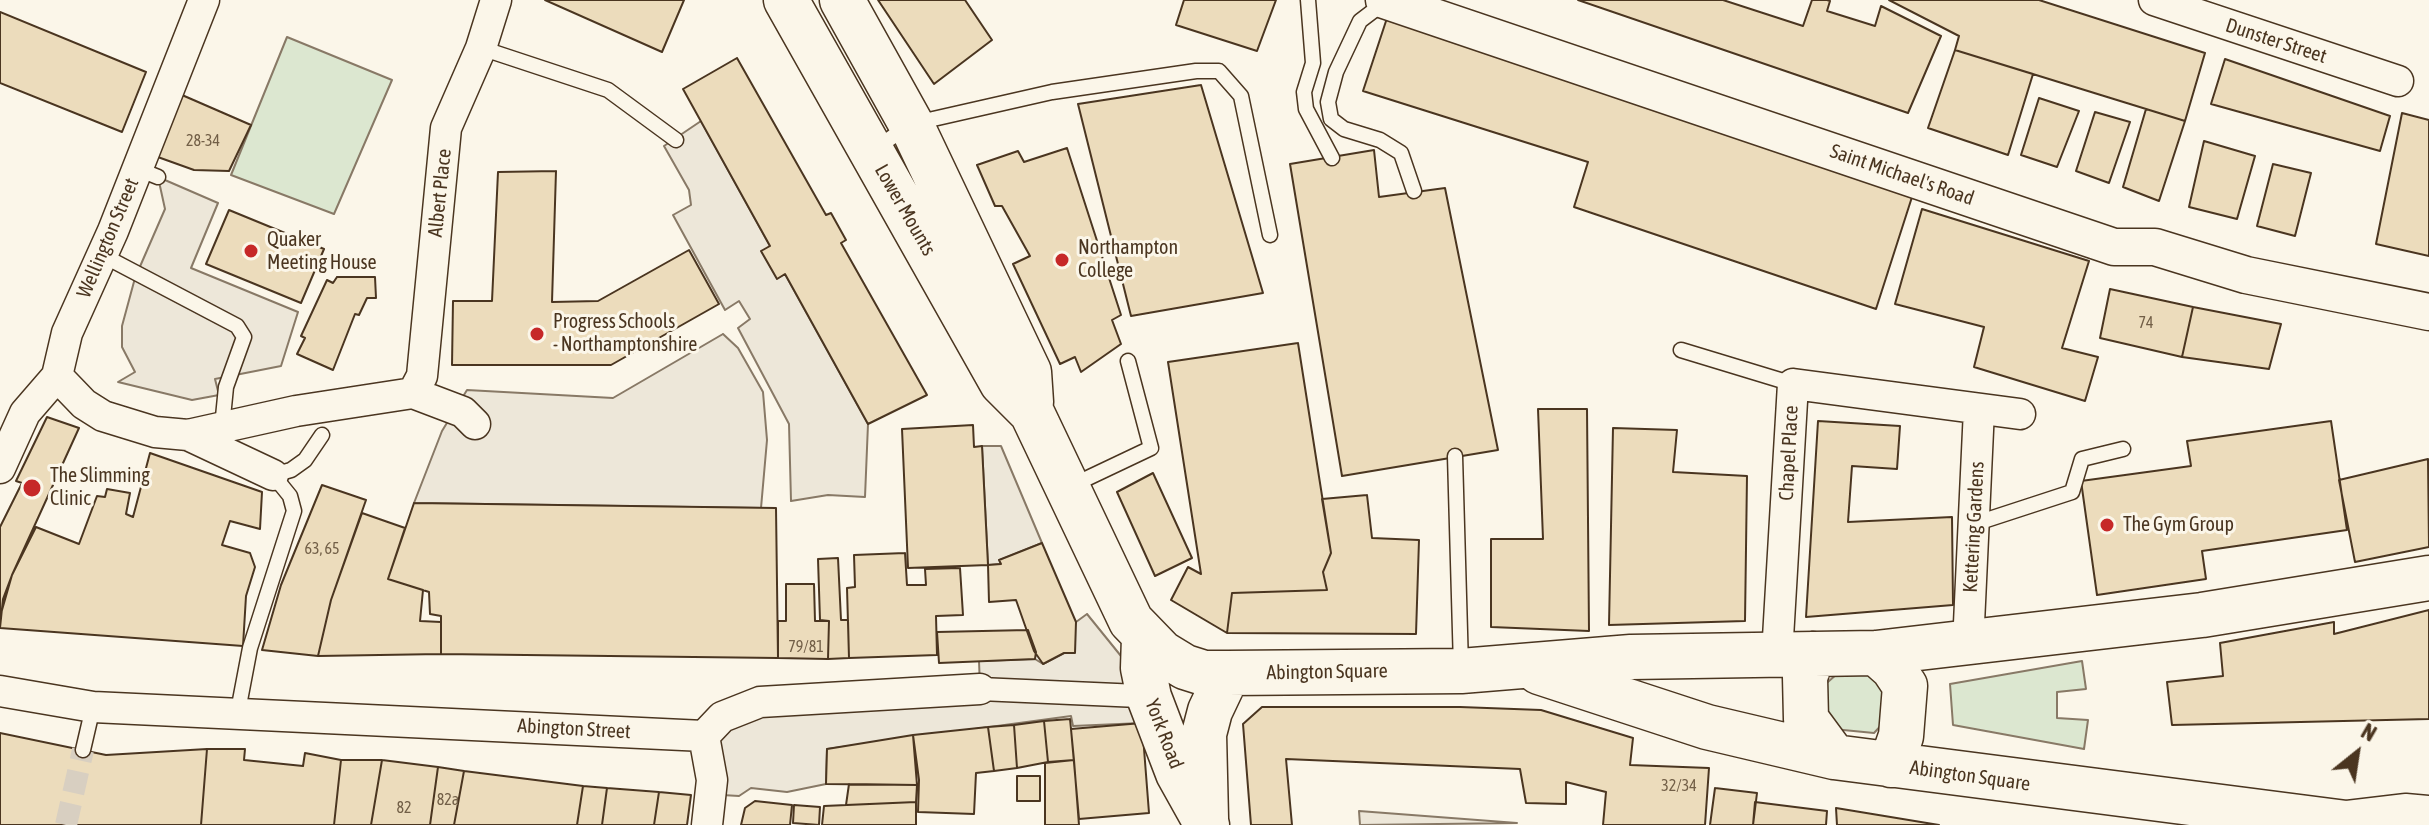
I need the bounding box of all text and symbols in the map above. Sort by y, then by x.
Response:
street label: Dunster Street [2222,13,2330,69]
house number: 28-34 [186,131,220,151]
street label: Saint Michael's Road [1827,139,1977,211]
street label: Albert Place [423,148,457,238]
street label: Lower Mounts [869,160,941,260]
street label: Wellington Street [72,175,144,301]
place label: Quaker Meeting House [267,228,377,275]
place label: Northampton College [1078,236,1178,283]
marker: Quaker Meeting House [242,242,260,260]
marker: Northampton College [1053,251,1071,269]
place label: Progress Schools - Northamptonshire [553,310,697,357]
house number: 74 [2138,313,2154,333]
marker: Progress Schools - Northamptonshire [528,325,546,343]
street label: Chapel Place [1775,405,1803,501]
street label: Kettering Gardens [1959,461,1989,593]
place label: The Slimming Clinic [50,464,150,511]
marker: The Slimming Clinic [21,477,43,499]
place label: The Gym Group [2123,513,2234,537]
marker: The Gym Group [2098,516,2116,534]
house number: 63, 65 [304,539,340,559]
house number: 79/81 [788,637,824,657]
street label: Abington Square [1266,659,1388,685]
street label: York Road [1140,696,1188,772]
north arrow [2317,713,2397,793]
street label: Abington Street [517,714,631,744]
text: N [2357,718,2381,747]
street label: Abington Square [1908,756,2032,796]
house number: 32/34 [1661,776,1697,796]
house number: 82a [437,790,459,810]
house number: 82 [396,798,412,818]

